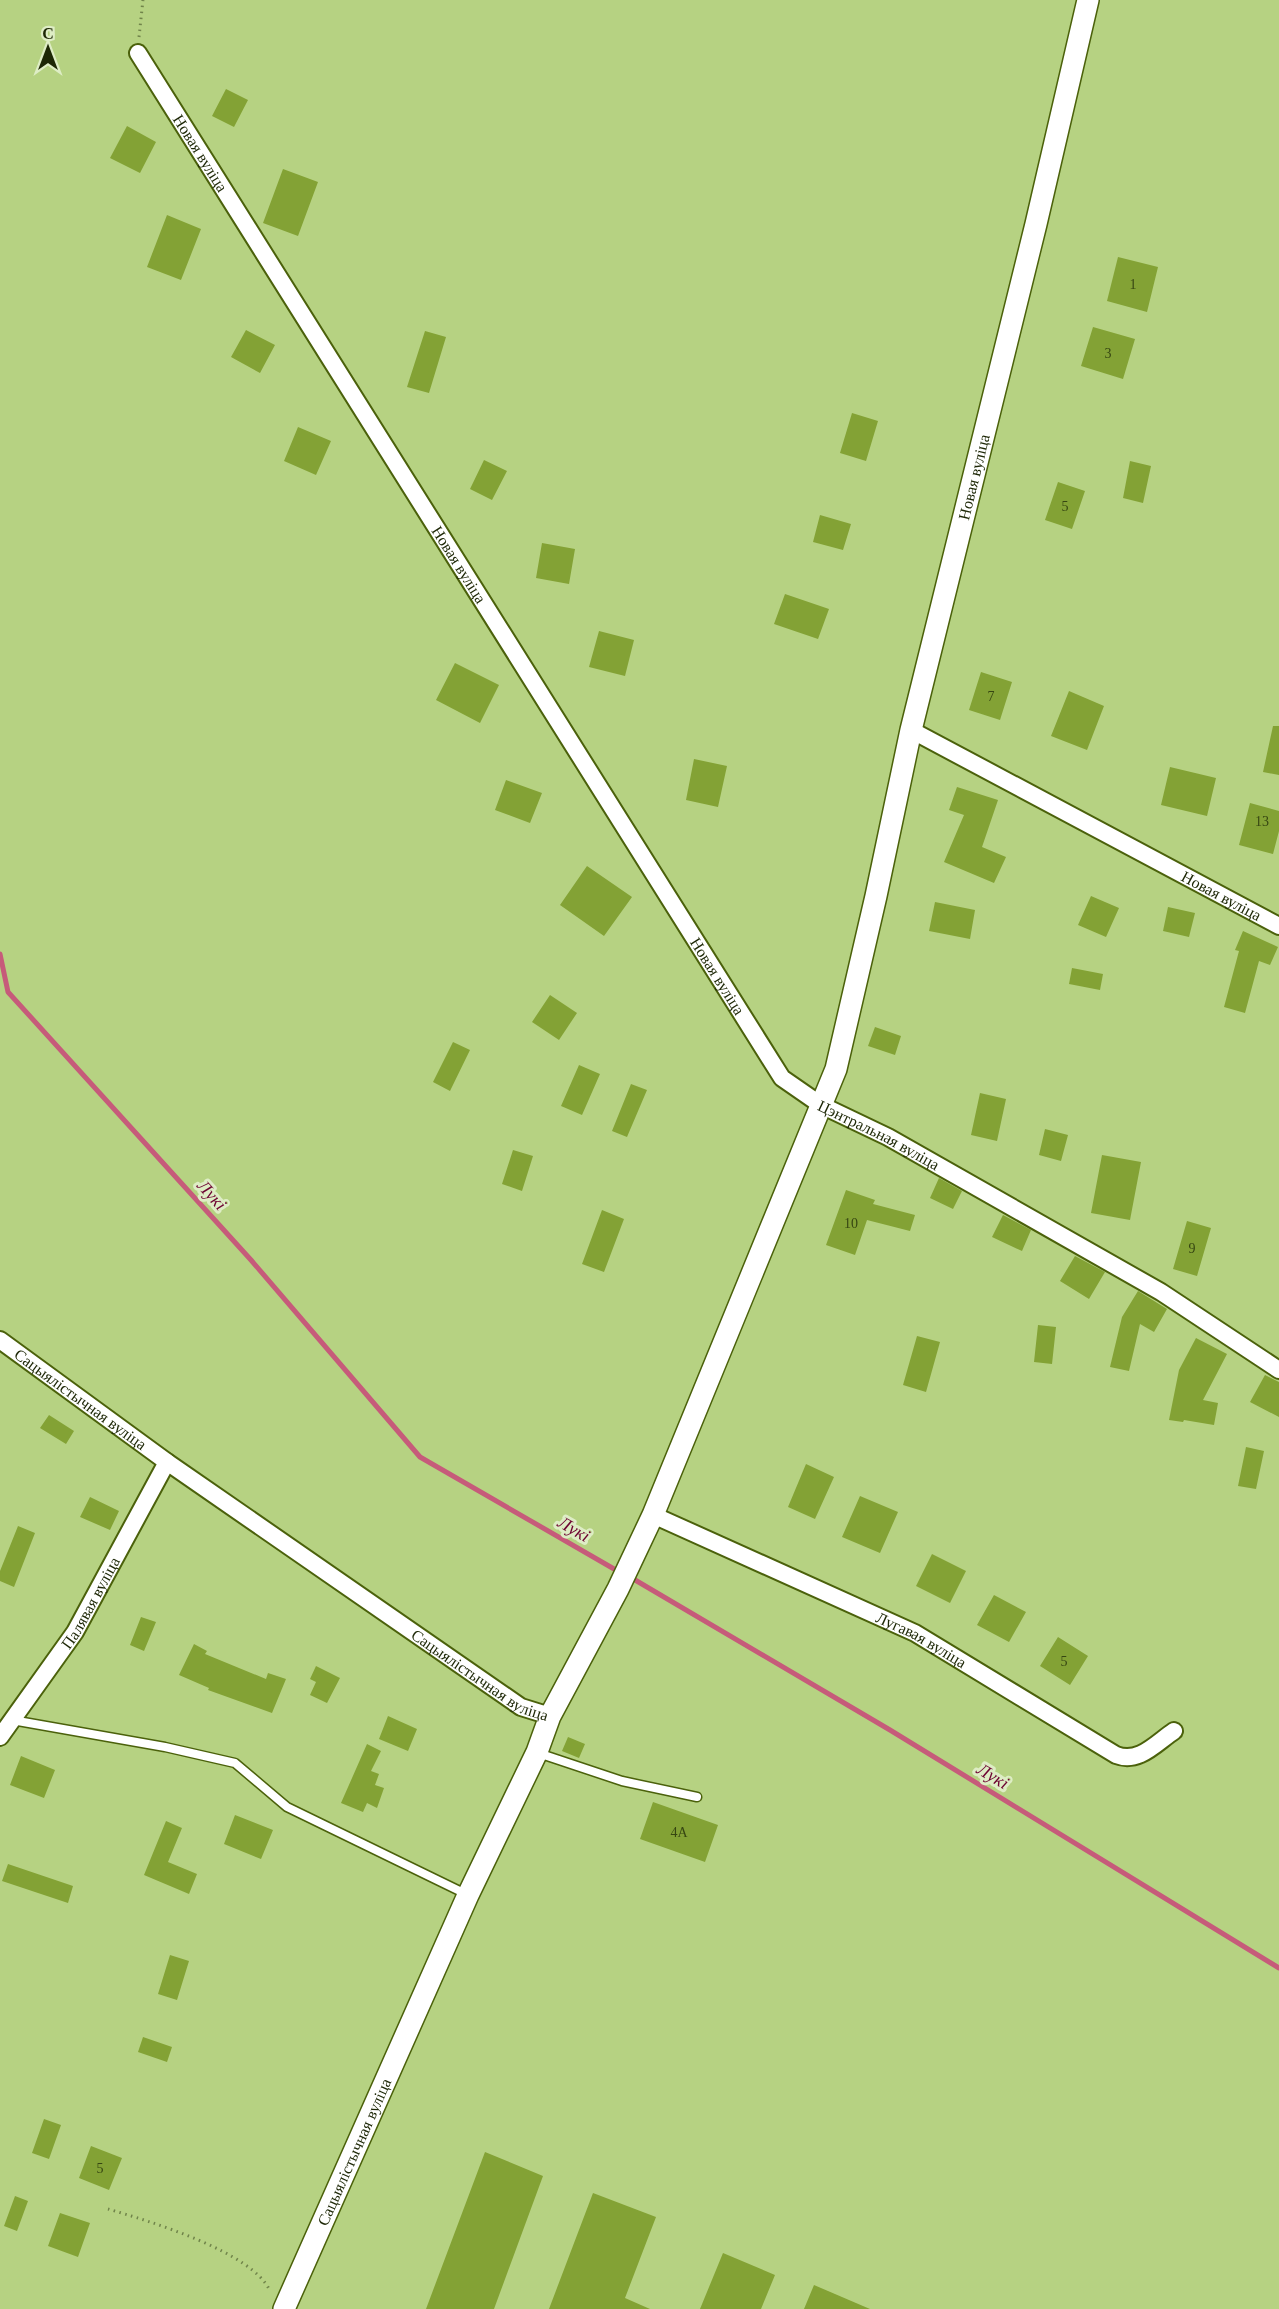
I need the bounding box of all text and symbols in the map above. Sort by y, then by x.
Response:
north arrow [18,18,78,78]
text: С [42,25,54,42]
street label: Новая вуліца [170,111,231,195]
house number: 1 [1130,277,1137,292]
house number: 3 [1105,346,1112,361]
street label: Новая вуліца [955,432,993,522]
house number: 5 [1062,499,1069,514]
street label: Новая вуліца [428,523,489,606]
house number: 7 [988,689,995,704]
house number: 13 [1255,814,1269,829]
street label: Новая вуліца [1179,868,1264,924]
street label: Новая вуліца [687,935,748,1018]
street label: Цэнтральная вуліца [815,1097,942,1173]
water label: Лукі [193,1175,231,1214]
house number: 10 [844,1216,858,1231]
house number: 9 [1189,1241,1196,1256]
street label: Сацыялістычная вуліца [11,1346,150,1453]
water label: Лукі [554,1511,594,1546]
street label: Палявая вуліца [58,1554,123,1652]
street label: Лугавая вуліца [873,1609,969,1671]
street label: Сацыялістычная вуліца [408,1626,550,1724]
house number: 5 [1061,1654,1068,1669]
water label: Лукі [973,1758,1013,1793]
house number: 4А [670,1825,688,1840]
street label: Сацыялістычная вуліца [314,2076,394,2228]
house number: 5 [97,2161,104,2176]

